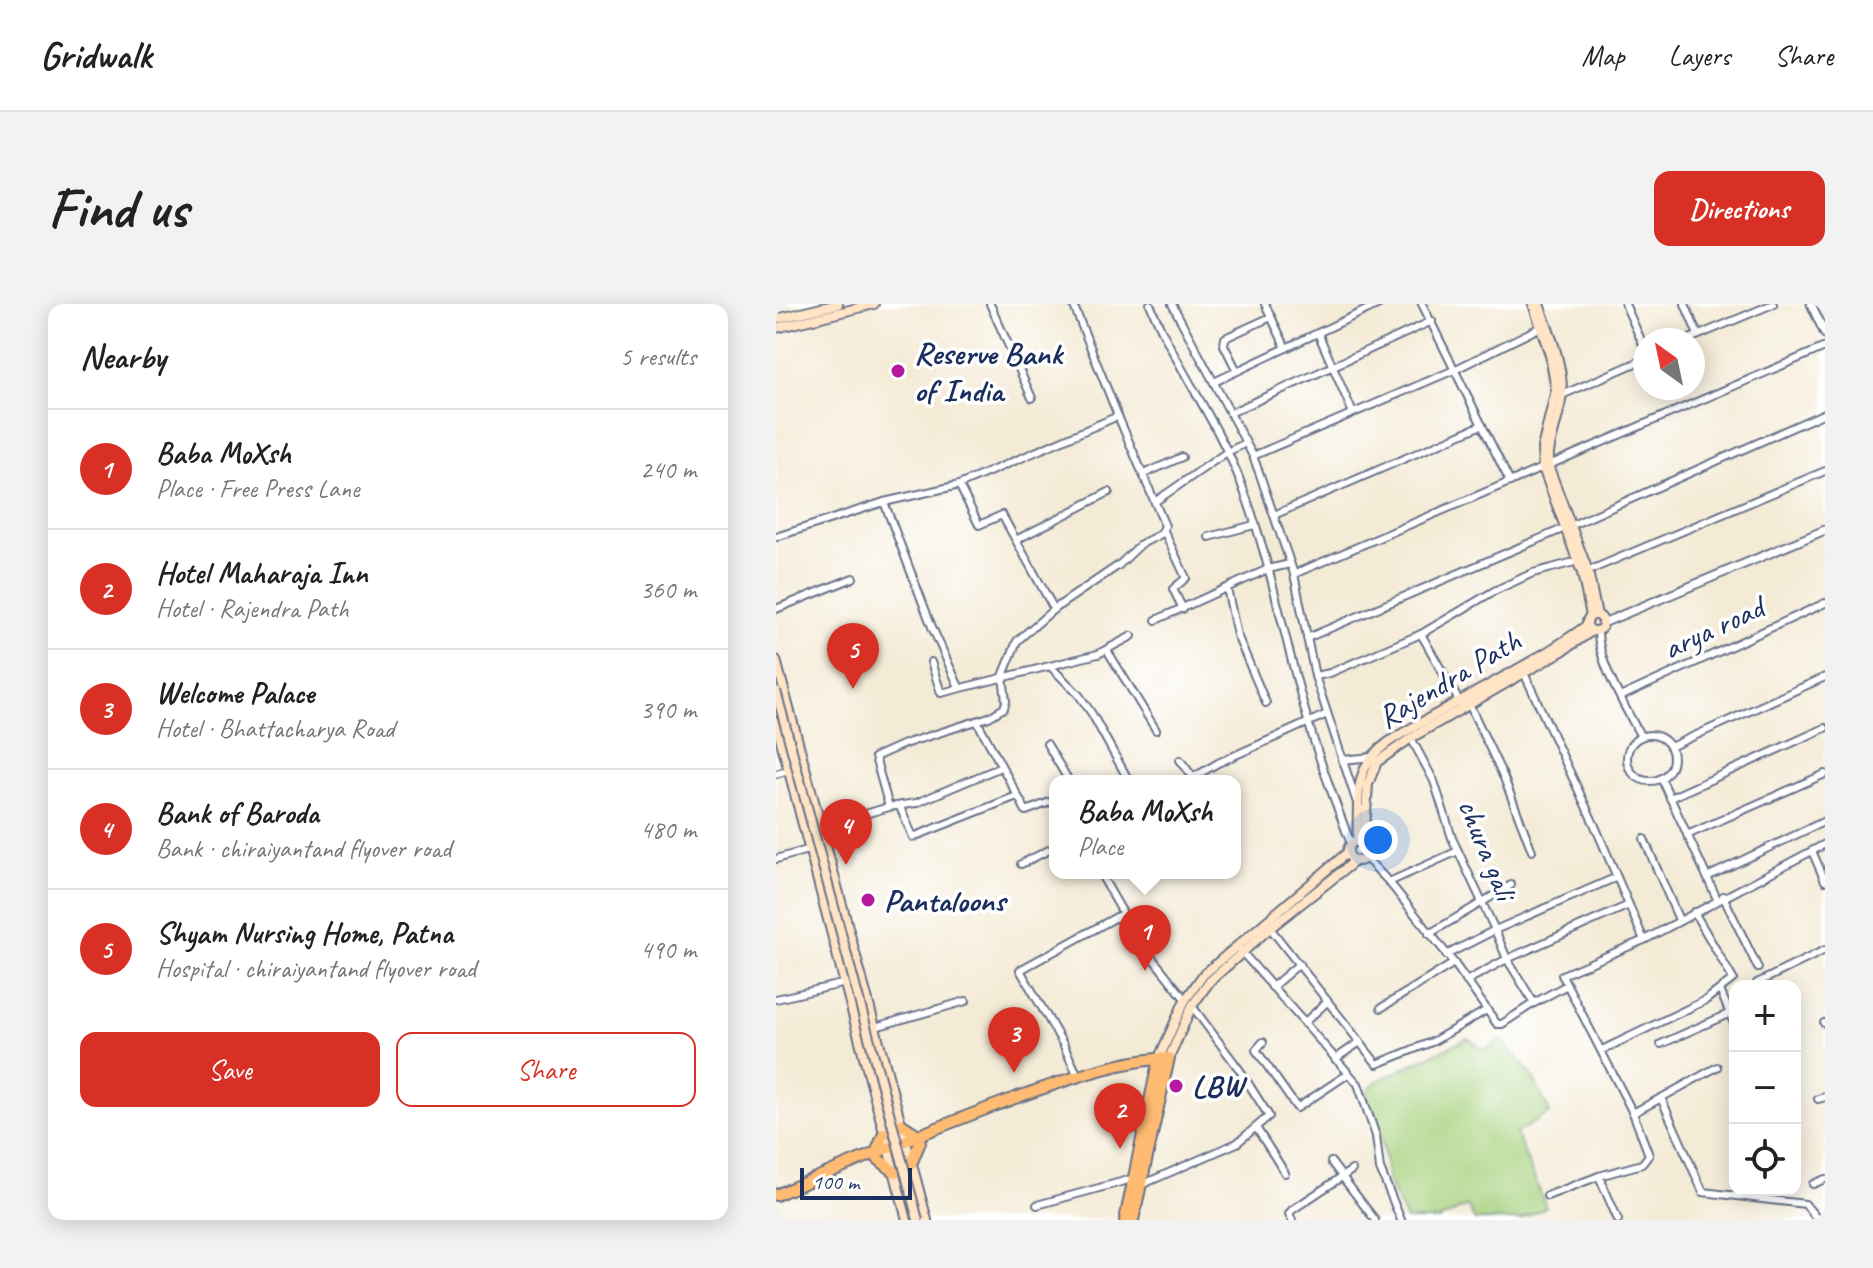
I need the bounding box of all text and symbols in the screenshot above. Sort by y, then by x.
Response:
text: Gridwalk [40,32,152,79]
text: Map [1582,38,1625,73]
text: Layers [1669,38,1730,73]
text: Share [1774,38,1833,73]
button: Directions [1654,171,1825,246]
text: Find us [48,173,188,244]
north arrow [1633,328,1705,400]
place label: Reserve Bank of India [914,333,1065,411]
text: Nearby [80,335,166,378]
text: 5 results [620,340,696,373]
marker: Reserve Bank of India [889,362,907,380]
text: Baba MoXsh [156,434,291,472]
text: 1 [100,453,112,486]
text: 240 m [640,453,696,486]
text: Place · Free Press Lane [156,472,359,505]
text: Hotel Maharaja Inn [156,554,367,592]
text: 2 [100,573,112,606]
text: 360 m [640,573,696,606]
street label: arya road [1656,585,1774,669]
text: Hotel · Rajendra Path [156,592,349,625]
street label: Rajendra Path [1370,620,1528,738]
pin: 5 [827,623,879,689]
text: Welcome Palace [156,674,314,712]
text: 3 [100,693,112,726]
text: 390 m [640,693,696,726]
text: Hotel · Bhattacharya Road [156,712,394,745]
popup [1049,775,1241,879]
text: Baba MoXsh [1078,792,1212,830]
street label: chura gali [1448,792,1527,909]
text: Bank of Baroda [156,794,319,832]
pin: 4 [820,799,872,865]
text: 4 [100,813,112,846]
text: 480 m [640,813,696,846]
your location [1358,820,1398,860]
text: Place [1078,830,1123,863]
text: Bank · chiraiyantand flyover road [156,832,451,865]
place label: Pantaloons [884,880,1009,921]
marker: Pantaloons [859,891,877,909]
pin: 1 [1119,905,1171,971]
text: Shyam Nursing Home, Patna [156,914,453,952]
text: 5 [100,933,112,966]
text: 490 m [640,933,696,966]
text: Hospital · chiraiyantand flyover road [156,952,476,985]
map controls [1729,980,1801,1196]
button: + [1729,980,1801,1052]
pin: 3 [988,1007,1040,1073]
button: Save [80,1032,380,1107]
button: Share [396,1032,696,1107]
button: − [1729,1052,1801,1124]
place label: LBW [1192,1066,1248,1107]
marker: LBW [1167,1077,1185,1095]
pin: 2 [1094,1083,1146,1149]
button: locate [1729,1124,1801,1196]
scale bar [800,1164,912,1200]
text: 100 m [812,1168,859,1196]

